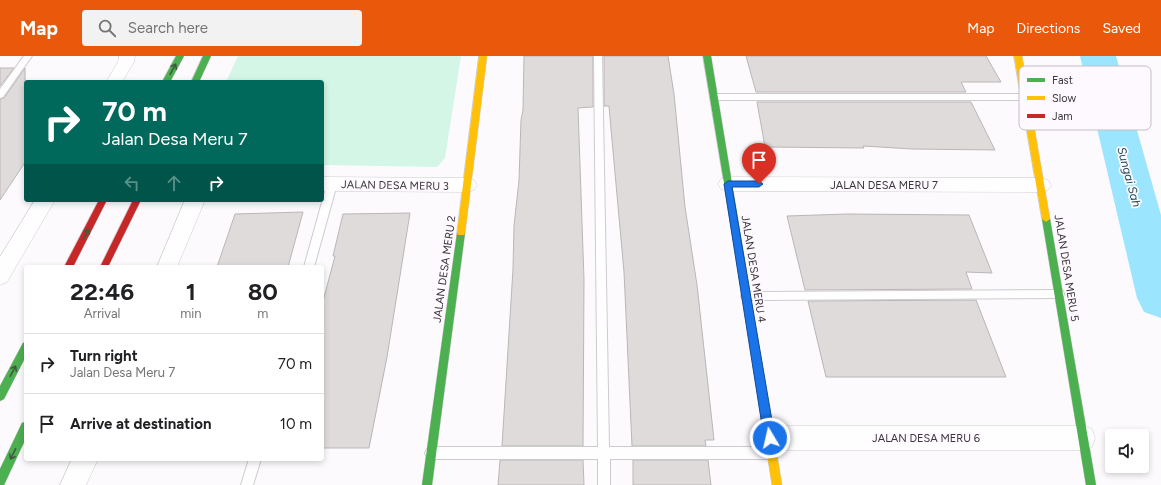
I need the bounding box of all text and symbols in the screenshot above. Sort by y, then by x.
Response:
search box [82,10,362,46]
text: Map [20,17,58,40]
icon: search [96,17,118,39]
text: Search here [128,19,208,37]
text: Map [967,20,995,37]
text: Directions [1017,20,1080,37]
text: Saved [1102,20,1141,37]
one-way arrow [170,63,177,75]
legend [1019,66,1151,130]
text: Fast [1052,74,1073,87]
text: Slow [1052,92,1076,105]
text: 70 m [102,94,167,128]
icon: right [36,96,88,148]
text: Jam [1052,110,1073,123]
text: Jalan Desa Meru 7 [102,128,248,150]
pin [742,143,776,184]
water label: Sungai Sah [1114,145,1144,209]
icon: arrive [748,149,770,171]
icon: left [121,172,143,194]
icon: ahead [163,172,185,194]
icon: right [205,172,227,194]
street label: JALAN DESA MERU 3 [341,178,449,193]
street label: JALAN DESA MERU 7 [830,179,938,192]
street label: JALAN DESA MERU 4 [739,214,768,324]
street label: JALAN DESA MERU 5 [1052,214,1081,322]
street label: JALAN DESA MERU 2 [431,215,458,323]
one-way arrow [82,228,90,240]
text: 22:46 [70,277,134,306]
text: 1 [186,277,196,306]
text: 80 [248,277,278,306]
text: Arrival [84,306,120,321]
text: min [180,306,202,321]
text: m [257,306,268,321]
text: Turn right [70,347,138,365]
icon: right [36,353,58,375]
text: 70 m [278,355,312,373]
one-way arrow [10,365,17,377]
text: Jalan Desa Meru 7 [70,365,175,380]
icon: arrive [36,413,58,435]
text: Arrive at destination [70,415,211,433]
text: 10 m [280,415,312,433]
position arrow [749,417,791,459]
map controls [1105,429,1149,473]
button: sound [1105,429,1149,473]
street label: JALAN DESA MERU 6 [872,432,980,445]
one-way arrow [9,448,16,460]

